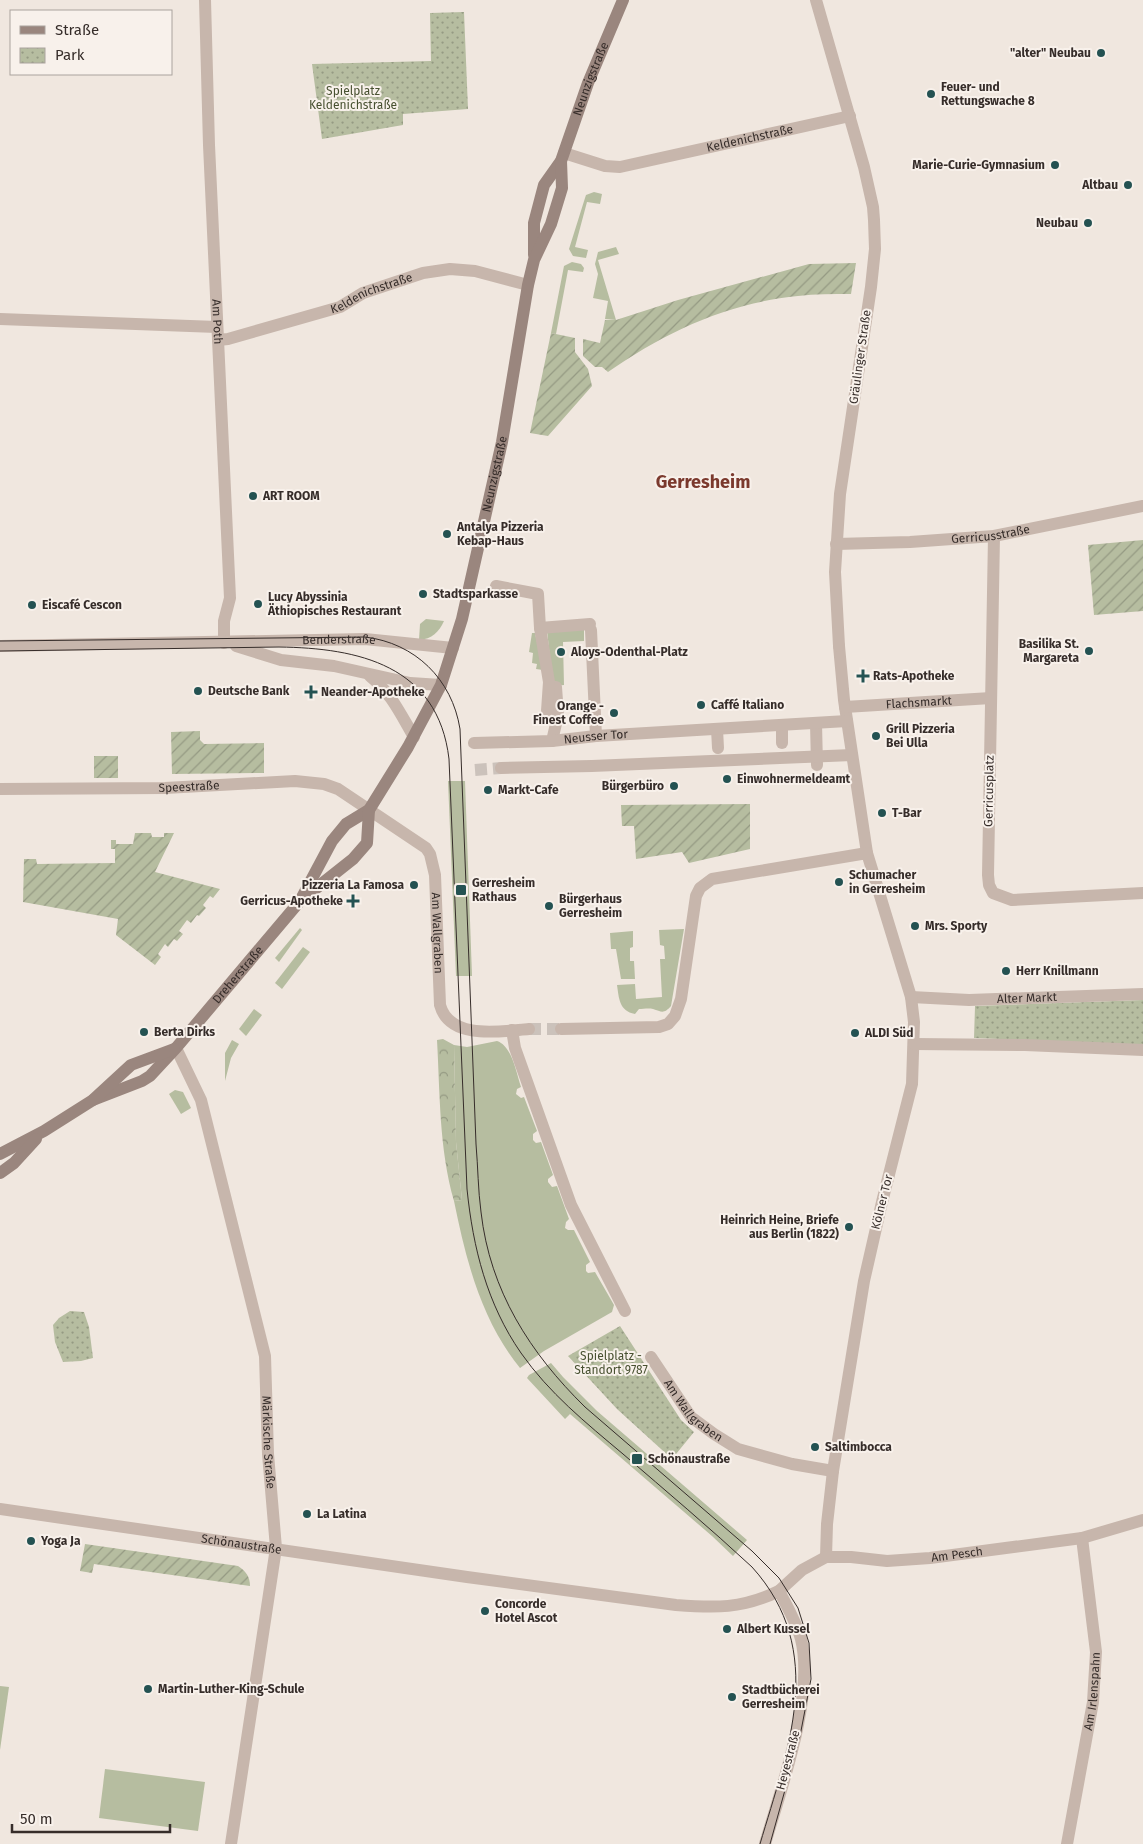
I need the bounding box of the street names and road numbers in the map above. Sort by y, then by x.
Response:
street label: Neunzigstraße [570,40,611,118]
street label: Keldenichstraße [705,122,794,155]
street label: Keldenichstraße [329,270,414,316]
street label: Am Poth [209,299,225,345]
street label: Gräulinger Straße [846,309,874,405]
street label: Neunzigstraße [479,435,510,514]
street label: Gerricusstraße [951,522,1031,546]
street label: Benderstraße [302,632,376,647]
street label: Flachsmarkt [885,693,953,711]
street label: Neusser Tor [563,727,629,747]
street label: Gerricusplatz [981,755,997,827]
street label: Speestraße [158,778,220,795]
street label: Am Wallgraben [429,892,446,974]
street label: Dreherstraße [210,943,266,1006]
street label: Alter Markt [997,990,1058,1006]
street label: Kölner Tor [868,1173,896,1231]
street label: Am Wallgraben [661,1377,725,1445]
street label: Märkische Straße [259,1395,278,1490]
street label: Schönaustraße [200,1531,283,1557]
street label: Am Pesch [930,1544,984,1565]
street label: Am Irlenspahn [1081,1652,1103,1732]
street label: Heyestraße [773,1729,803,1791]

